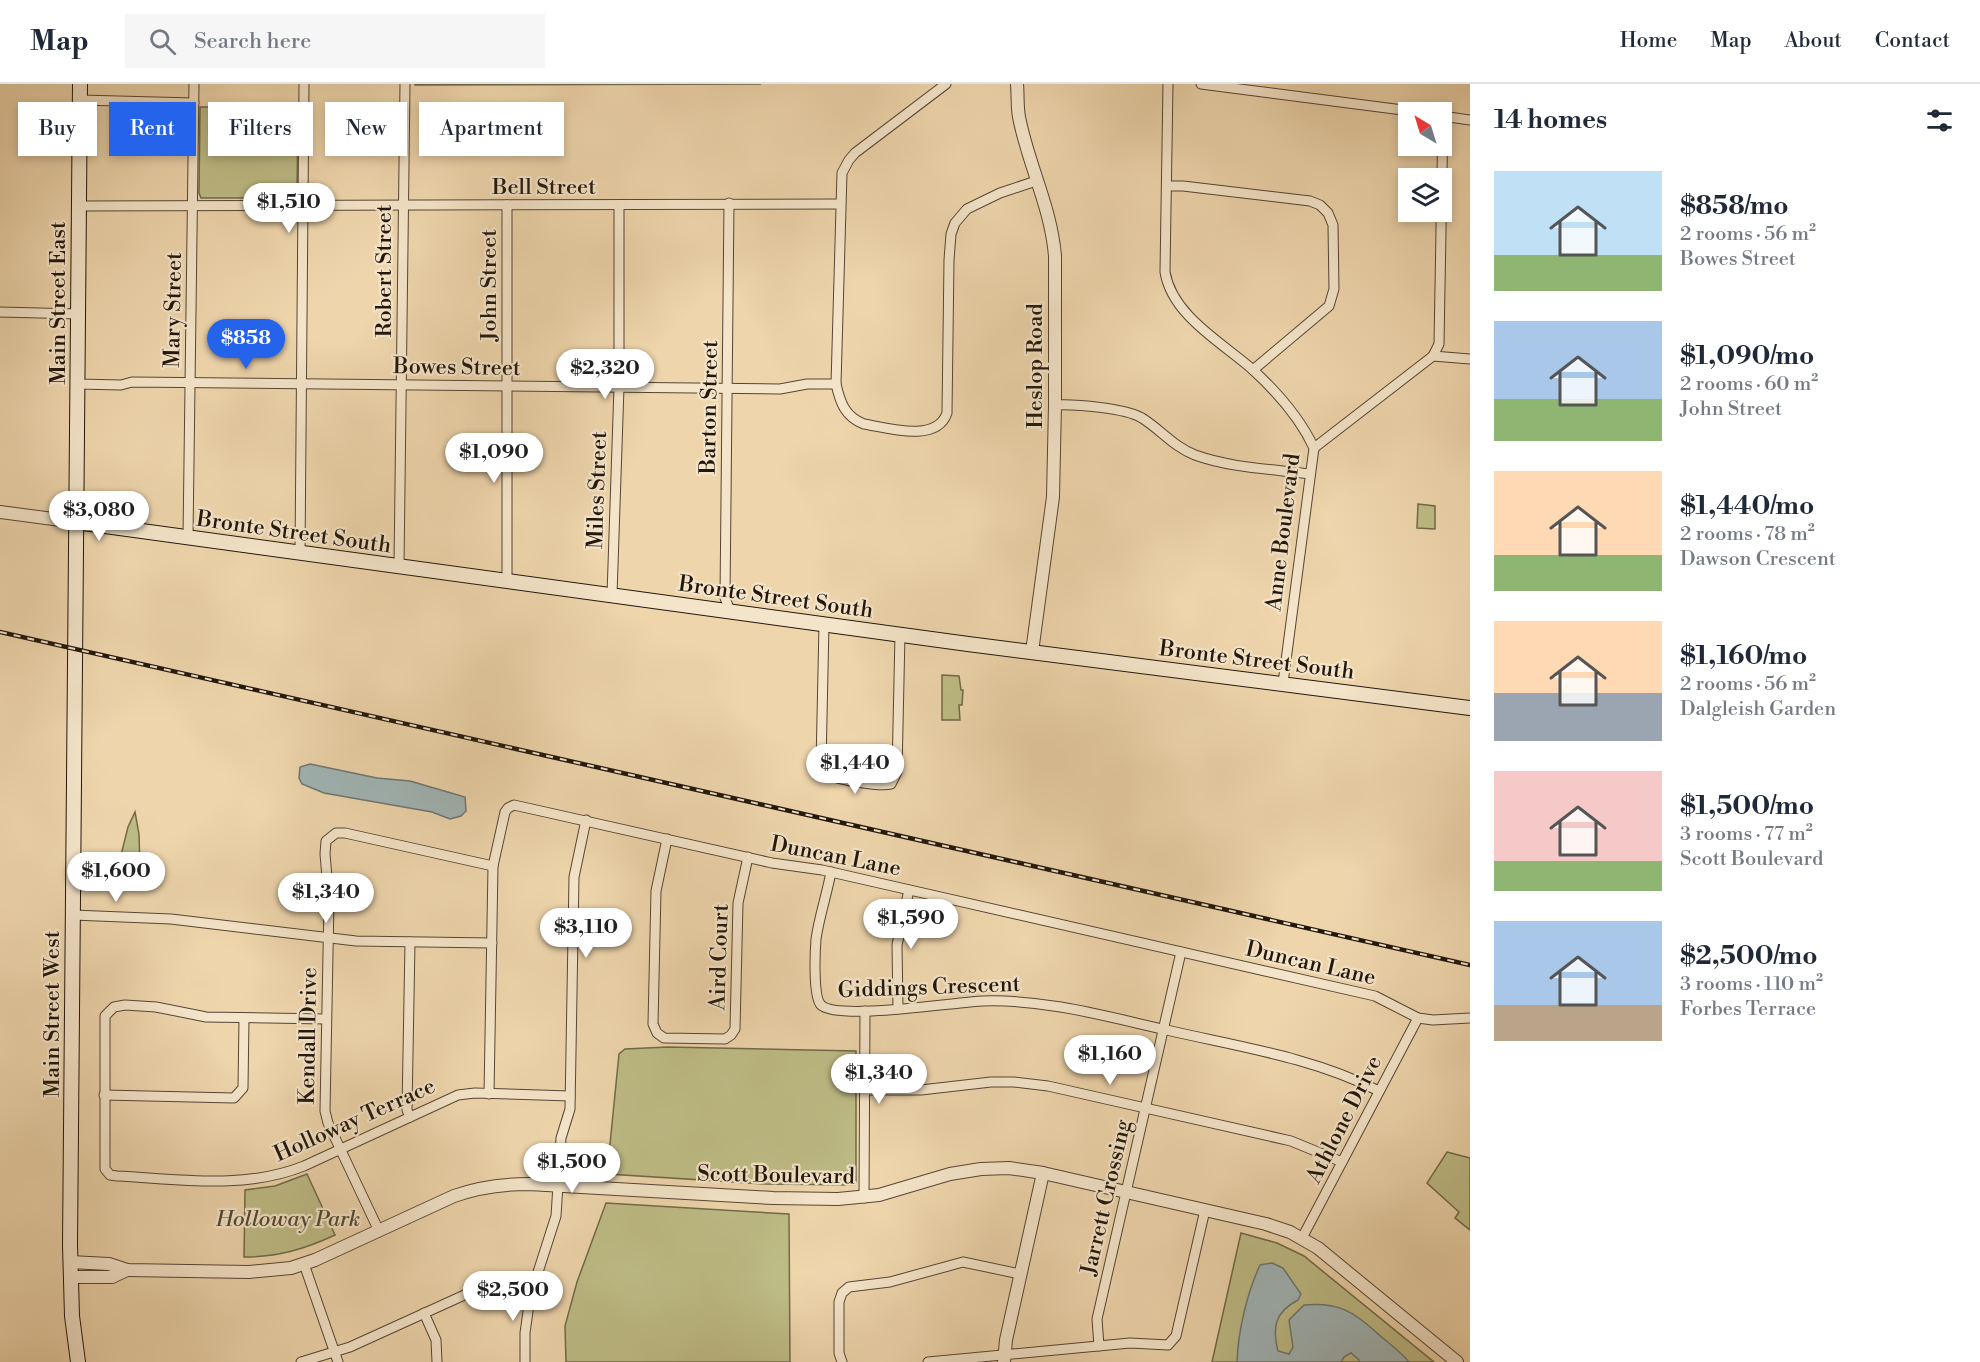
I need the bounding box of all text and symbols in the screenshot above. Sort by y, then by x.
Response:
search box [125,14,545,68]
text: Map [30,24,89,59]
icon: search [146,25,179,58]
text: Search here [194,28,311,55]
text: Home [1620,28,1677,54]
text: Map [1710,28,1752,54]
text: About [1785,28,1842,54]
text: Contact [1875,28,1950,54]
chip: Buy [18,102,97,156]
chip: Rent [109,102,196,156]
chip: Filters [208,102,313,156]
chip: New [325,102,407,156]
chip: Apartment [419,102,564,156]
north arrow [1398,102,1452,156]
map controls [1398,102,1452,222]
text: 14 homes [1494,104,1607,136]
icon: filters [1923,104,1956,137]
button: layers [1398,168,1452,222]
street label: Bell Street [491,174,596,201]
pin: $1,510 [240,183,338,234]
text: $1,510 [257,190,321,215]
text: $858/mo [1680,190,1789,222]
icon: home [1542,195,1614,267]
street label: Robert Street [371,204,398,338]
street label: Main Street East [45,221,72,385]
text: 2 rooms · 56 m² [1680,222,1816,247]
street label: John Street [476,229,503,342]
text: Bowes Street [1680,247,1796,272]
street label: Mary Street [159,252,188,368]
street label: Heslop Road [1022,303,1049,429]
pin: $858 [210,319,282,370]
text: $858 [221,326,271,351]
street label: Barton Street [695,340,724,475]
text: $1,090/mo [1680,340,1814,372]
icon: home [1542,345,1614,417]
pin: $2,320 [556,349,654,400]
street label: Bowes Street [392,353,521,382]
text: $2,320 [570,356,640,381]
text: 2 rooms · 60 m² [1680,372,1818,397]
text: John Street [1680,397,1782,422]
street label: Miles Street [582,430,613,550]
pin: $1,090 [445,433,543,484]
text: $1,090 [459,440,529,465]
street label: Anne Boulevard [1260,451,1307,614]
text: $1,440/mo [1680,490,1814,522]
pin: $3,080 [50,491,148,542]
icon: home [1542,495,1614,567]
text: $3,080 [63,498,135,523]
street label: Bronte Street South [194,505,393,560]
text: 2 rooms · 78 m² [1680,522,1815,547]
text: Dawson Crescent [1680,547,1836,572]
street label: Bronte Street South [676,570,875,625]
street label: Bronte Street South [1157,635,1356,686]
text: $1,160/mo [1680,640,1807,672]
icon: home [1542,645,1614,717]
text: 2 rooms · 56 m² [1680,672,1816,697]
text: Dalgleish Garden [1680,697,1836,722]
pin: $1,440 [806,744,904,795]
text: $1,440 [820,751,890,776]
text: $1,500/mo [1680,790,1814,822]
icon: home [1542,795,1614,867]
text: 3 rooms · 77 m² [1680,822,1813,847]
street label: Duncan Lane [768,831,903,882]
text: Scott Boulevard [1680,847,1823,872]
pin: $1,600 [67,852,165,903]
text: $1,600 [81,859,151,884]
pin: $1,340 [277,873,375,924]
text: $1,340 [292,880,360,905]
pin: $1,590 [862,899,960,950]
street label: Aird Court [704,903,735,1012]
text: $1,590 [877,906,945,931]
pin: $3,110 [537,908,635,959]
text: $3,110 [554,915,618,940]
street label: Main Street West [39,930,66,1098]
street label: Duncan Lane [1243,935,1378,992]
text: $2,500/mo [1680,940,1818,972]
icon: home [1542,945,1614,1017]
street label: Kendall Drive [294,967,323,1105]
street label: Giddings Crescent [837,971,1021,1004]
text: 3 rooms · 110 m² [1680,972,1823,997]
text: Forbes Terrace [1680,997,1816,1022]
pin: $1,160 [1061,1035,1159,1086]
text: $1,160 [1078,1042,1142,1067]
street label: Athlone Drive [1300,1051,1388,1189]
pin: $1,340 [830,1054,928,1105]
text: $1,340 [845,1061,913,1086]
street label: Holloway Terrace [270,1073,439,1168]
street label: Jarrett Crossing [1075,1116,1138,1279]
pin: $1,500 [523,1143,621,1194]
text: $1,500 [537,1150,607,1175]
street label: Scott Boulevard [697,1161,856,1190]
park label: Holloway Park [215,1206,360,1233]
pin: $2,500 [464,1271,562,1322]
text: $2,500 [477,1278,549,1303]

